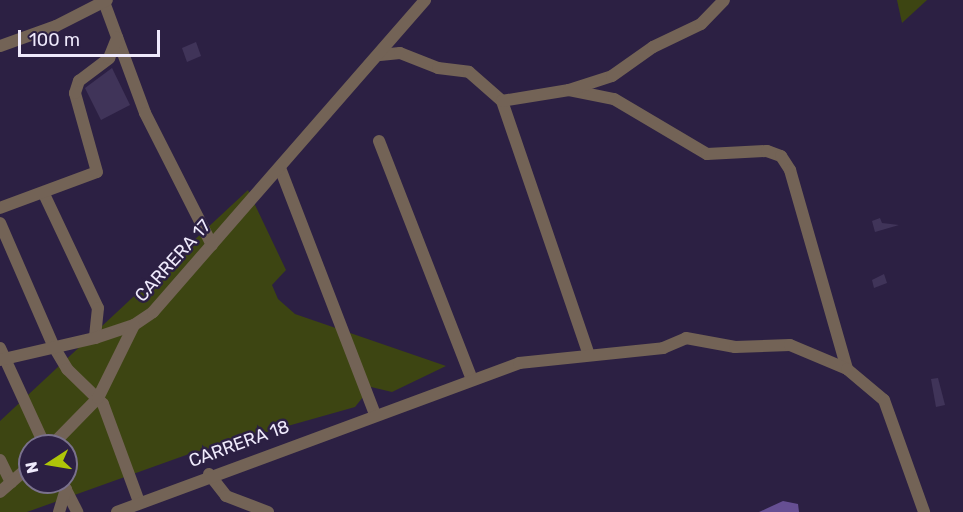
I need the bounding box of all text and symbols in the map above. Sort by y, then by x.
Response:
scale bar [21,18,164,56]
text: 100 m [29,29,80,51]
street label: CARRERA 17 [130,215,216,307]
street label: CARRERA 18 [186,416,292,472]
north arrow [18,434,78,494]
text: N [21,460,42,475]

